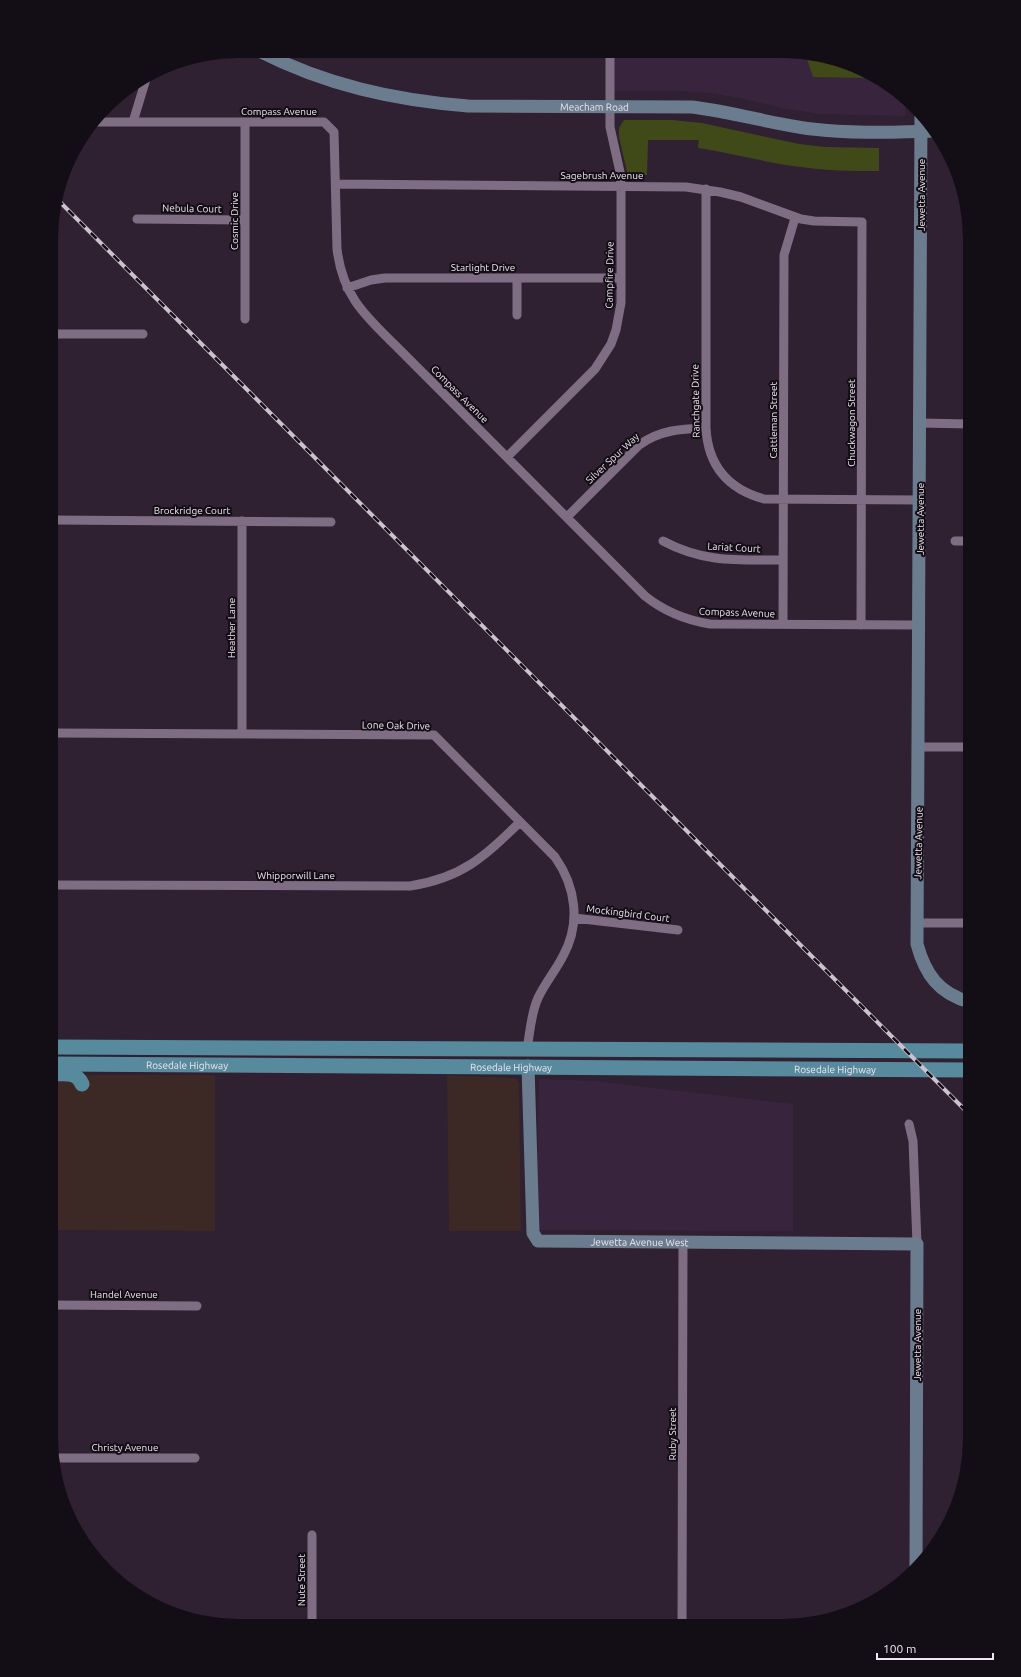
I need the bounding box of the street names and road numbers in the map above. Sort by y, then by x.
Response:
street label: Meacham Road [560,101,629,113]
street label: Compass Avenue [241,106,317,117]
street label: Jewetta Avenue [916,159,927,231]
street label: Sagebrush Avenue [560,170,644,181]
street label: Cosmic Drive [229,192,240,250]
street label: Nebula Court [162,202,222,215]
street label: Campfire Drive [603,241,616,309]
street label: Starlight Drive [451,262,515,273]
street label: Compass Avenue [429,364,490,425]
street label: Ranchgate Drive [689,364,702,438]
street label: Chuckwagon Street [846,379,857,467]
street label: Cattleman Street [768,381,779,458]
street label: Silver Spur Way [583,431,641,486]
street label: Jewetta Avenue [915,483,926,555]
street label: Brockridge Court [154,505,230,516]
street label: Lariat Court [707,541,761,554]
street label: Heather Lane [226,598,237,658]
street label: Compass Avenue [699,606,775,619]
street label: Lone Oak Drive [362,719,430,732]
street label: Jewetta Avenue [912,807,925,879]
street label: Whipporwill Lane [257,870,335,881]
street label: Mockingbird Court [586,903,670,924]
street label: Rosedale Highway [146,1060,228,1071]
street label: Rosedale Highway [470,1062,552,1073]
street label: Rosedale Highway [794,1064,876,1075]
street label: Jewetta Avenue West [590,1236,689,1248]
street label: Handel Avenue [90,1289,158,1300]
street label: Jewetta Avenue [912,1309,923,1381]
street label: Ruby Street [667,1408,678,1460]
street label: Christy Avenue [91,1442,159,1453]
street label: Nute Street [296,1554,307,1606]

